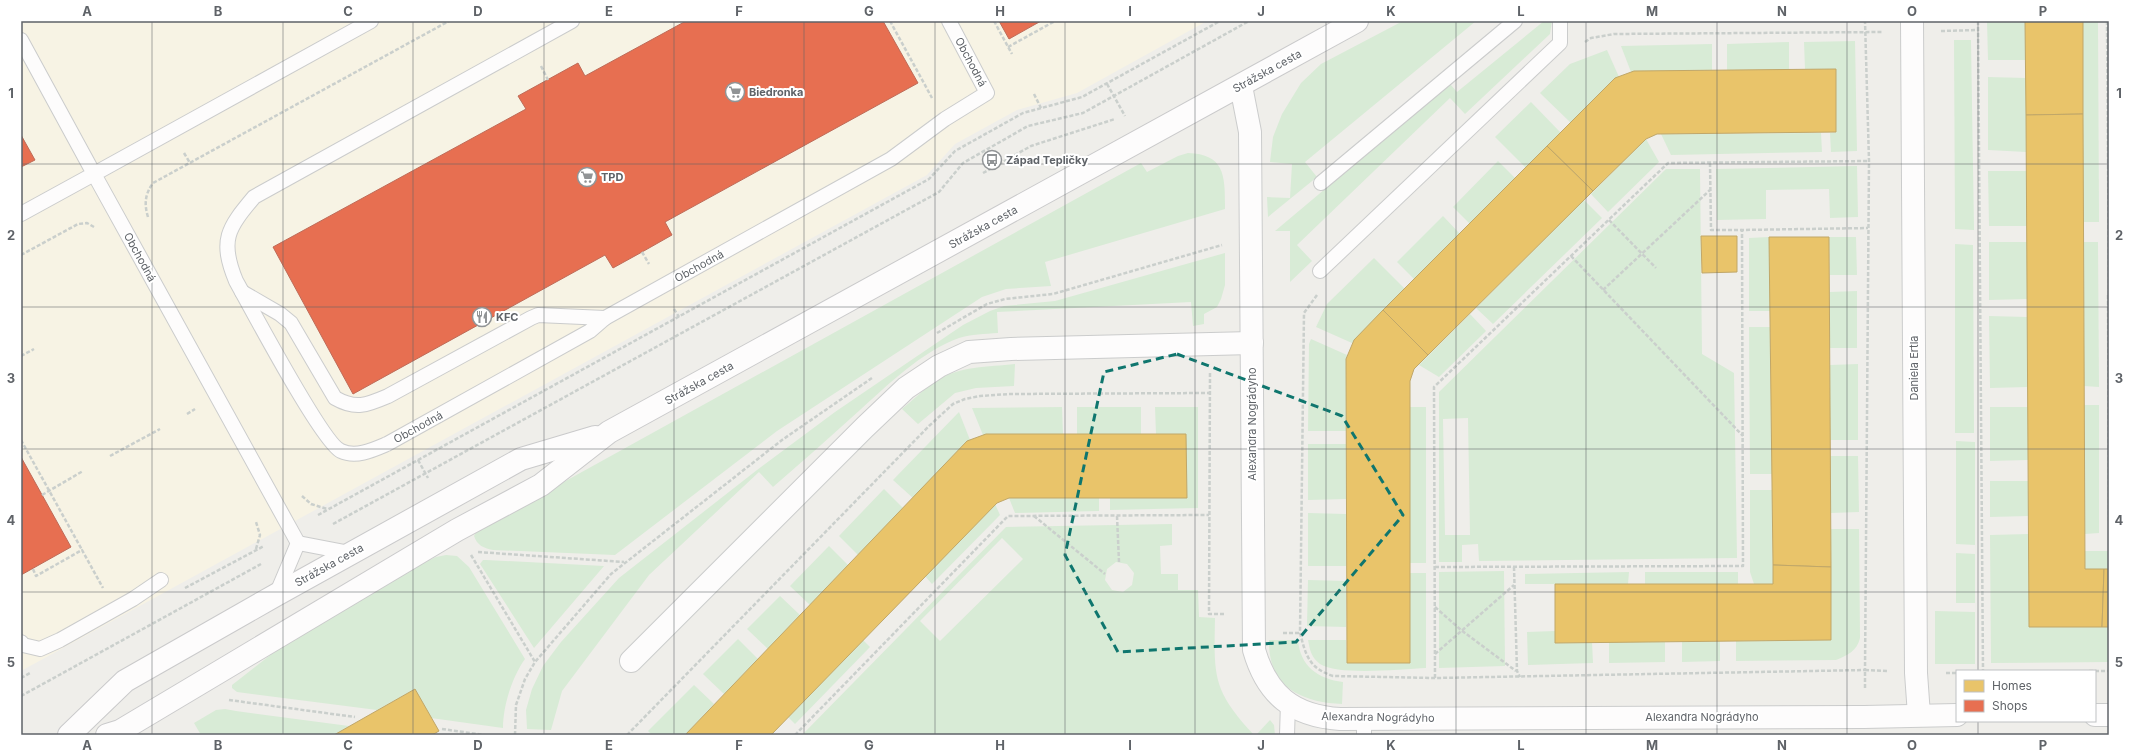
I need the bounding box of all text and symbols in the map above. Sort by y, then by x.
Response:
text: A [82,3,92,19]
text: B [214,3,223,19]
text: C [343,3,353,19]
text: D [473,3,483,19]
text: E [605,3,613,19]
text: F [735,3,743,19]
text: G [864,3,874,19]
text: H [995,3,1005,19]
text: I [1128,3,1132,19]
text: J [1257,3,1265,19]
text: K [1386,3,1396,19]
text: L [1517,3,1525,19]
text: M [1646,3,1658,19]
text: N [1777,3,1787,19]
text: O [1907,3,1917,19]
text: P [2039,3,2047,19]
street label: Obchodná [952,35,990,89]
street label: Strážska cesta [1230,46,1304,96]
supermarket icon: Biedronka [724,81,746,103]
text: 1 [8,85,14,101]
place label: Biedronka [749,85,803,99]
text: 1 [2116,85,2122,101]
bus stop icon: Západ Tepličky [981,149,1003,171]
place label: Západ Tepličky [1006,153,1089,167]
supermarket icon: TPD [576,166,598,188]
place label: TPD [601,170,623,184]
street label: Strážska cesta [946,202,1020,252]
text: 2 [7,227,15,243]
text: 2 [2115,227,2123,243]
street label: Obchodná [121,230,159,284]
street label: Obchodná [672,247,726,285]
restaurant icon: KFC [471,306,493,328]
place label: KFC [496,310,519,324]
street label: Daniela Ertla [1907,336,1921,401]
street label: Strážska cesta [662,358,736,408]
street label: Alexandra Nográdyho [1245,367,1259,481]
text: 3 [7,370,15,386]
text: 3 [2115,370,2123,386]
street label: Obchodná [391,408,445,446]
text: 4 [7,512,16,528]
text: 4 [2115,512,2124,528]
street label: Strážska cesta [292,540,366,590]
text: 5 [7,654,15,670]
text: 5 [2115,654,2123,670]
legend [1956,670,2096,722]
text: Homes [1992,678,2032,693]
text: Shops [1992,698,2028,713]
street label: Alexandra Nográdyho [1321,709,1435,725]
street label: Alexandra Nográdyho [1645,710,1759,724]
text: A [82,737,92,753]
text: B [214,737,223,753]
text: C [343,737,353,753]
text: D [473,737,483,753]
text: E [605,737,613,753]
text: F [735,737,743,753]
text: G [864,737,874,753]
text: H [995,737,1005,753]
text: I [1128,737,1132,753]
text: J [1257,737,1265,753]
text: K [1386,737,1396,753]
text: L [1517,737,1525,753]
text: M [1646,737,1658,753]
text: N [1777,737,1787,753]
text: O [1907,737,1917,753]
text: P [2039,737,2047,753]

